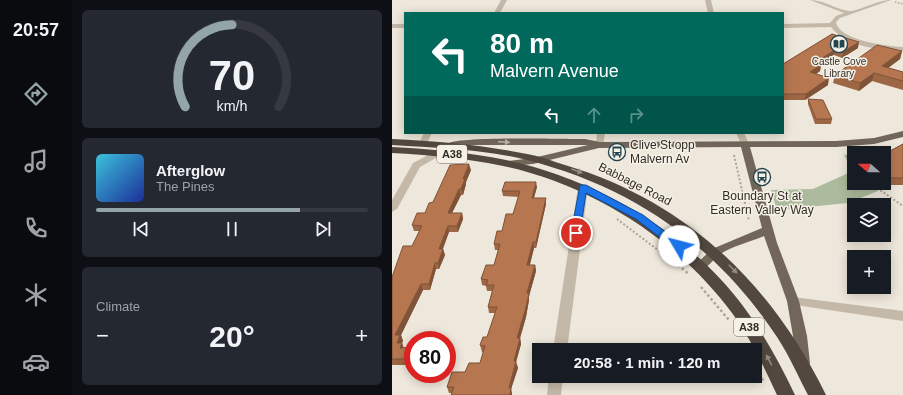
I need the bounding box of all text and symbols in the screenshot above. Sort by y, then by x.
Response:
text: 20:57 [13,20,59,40]
icon: left [424,28,476,80]
text: 80 m [490,28,554,59]
library icon: Castle Cove Library [829,34,849,54]
text: 70 [209,52,255,99]
place label: Castle Cove Library [812,56,867,79]
text: Malvern Avenue [490,61,619,81]
icon: directions [22,80,50,108]
text: km/h [217,98,248,114]
icon: left [541,104,563,126]
icon: ahead [583,104,605,126]
icon: right [625,104,647,126]
place label: Clive St opp Malvern Av [630,138,695,166]
one-way arrow [498,139,511,145]
bus stop icon: Clive St opp Malvern Av [607,142,627,162]
road number: A38 [437,145,467,163]
north arrow [847,146,891,190]
map controls [847,146,891,294]
icon: music [22,147,50,175]
street label: Babbage Road [596,160,674,208]
text: Afterglow [156,162,225,179]
bus stop icon: Boundary St at Eastern Valley Way [752,167,772,187]
one-way arrow [571,169,583,175]
text: The Pines [156,179,215,194]
place label: Boundary St at Eastern Valley Way [710,189,814,217]
button: layers [847,198,891,242]
icon: phone [22,214,50,242]
pin [559,216,593,250]
icon: previous [130,218,152,240]
icon: pause [221,218,243,240]
icon: next [312,218,334,240]
icon: arrive [565,222,587,244]
position arrow [658,225,700,267]
button: + [847,250,891,294]
one-way arrow [728,264,738,274]
icon: climate [22,281,50,309]
text: Climate [96,299,140,314]
road number: A38 [734,318,764,336]
text: 20° [209,320,255,353]
text: − [96,323,109,348]
text: + [355,323,368,348]
speed limit sign: 80 [404,331,456,383]
icon: car [22,348,50,376]
text: 20:58 · 1 min · 120 m [574,354,720,371]
one-way arrow [766,354,773,366]

